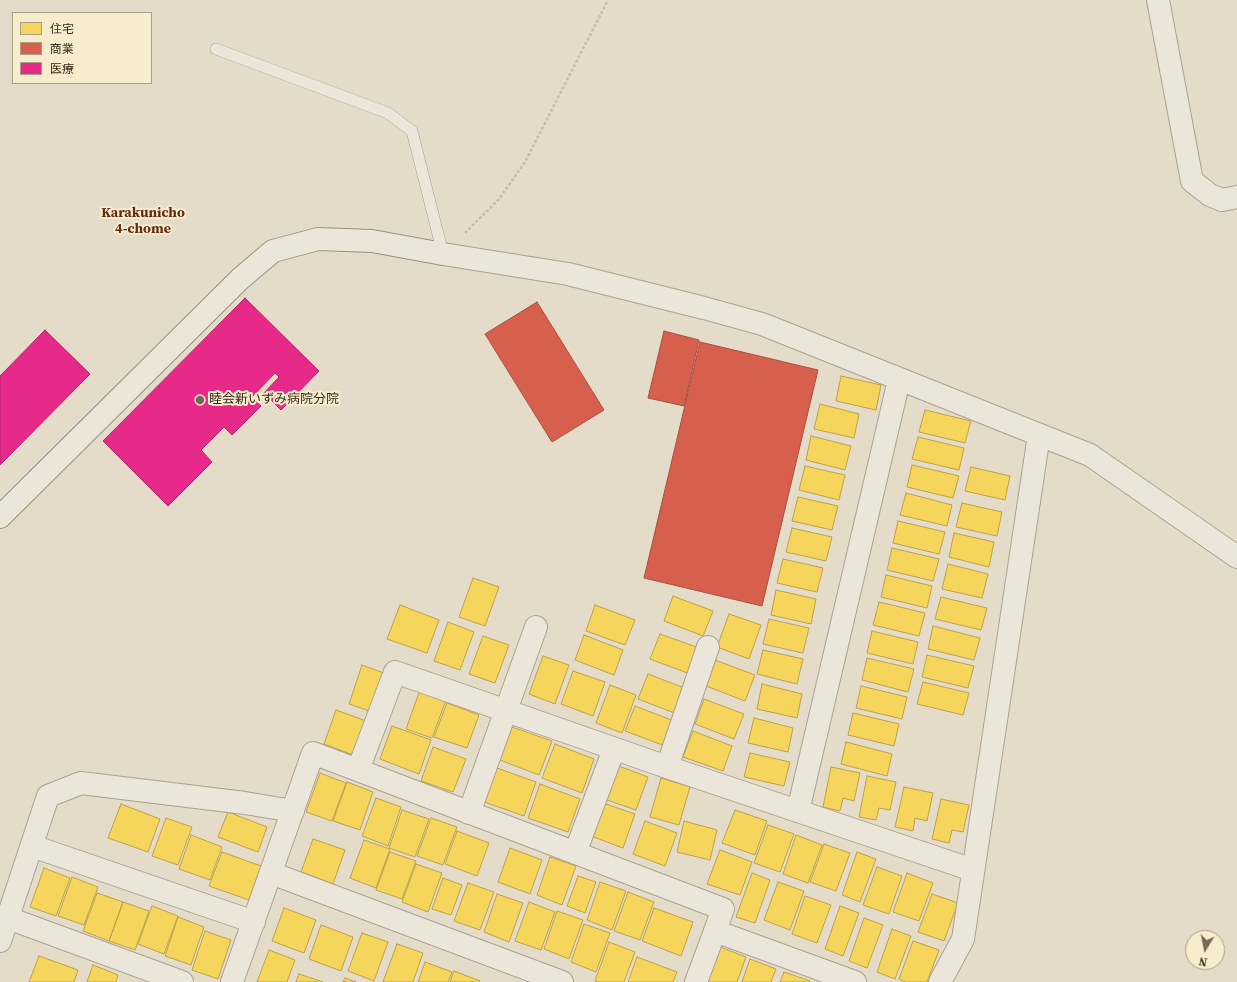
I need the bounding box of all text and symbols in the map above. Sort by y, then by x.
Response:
legend [12,12,152,84]
text: 住宅 [50,21,74,37]
text: 商業 [50,41,74,57]
text: 医療 [50,61,74,77]
district label: Karakunicho 4-chome [101,205,185,238]
place label: 睦会新いずみ病院分院 [209,392,339,408]
marker: 睦会新いずみ病院分院 [194,394,206,406]
north arrow [1185,930,1225,970]
text: N [1198,953,1208,969]

